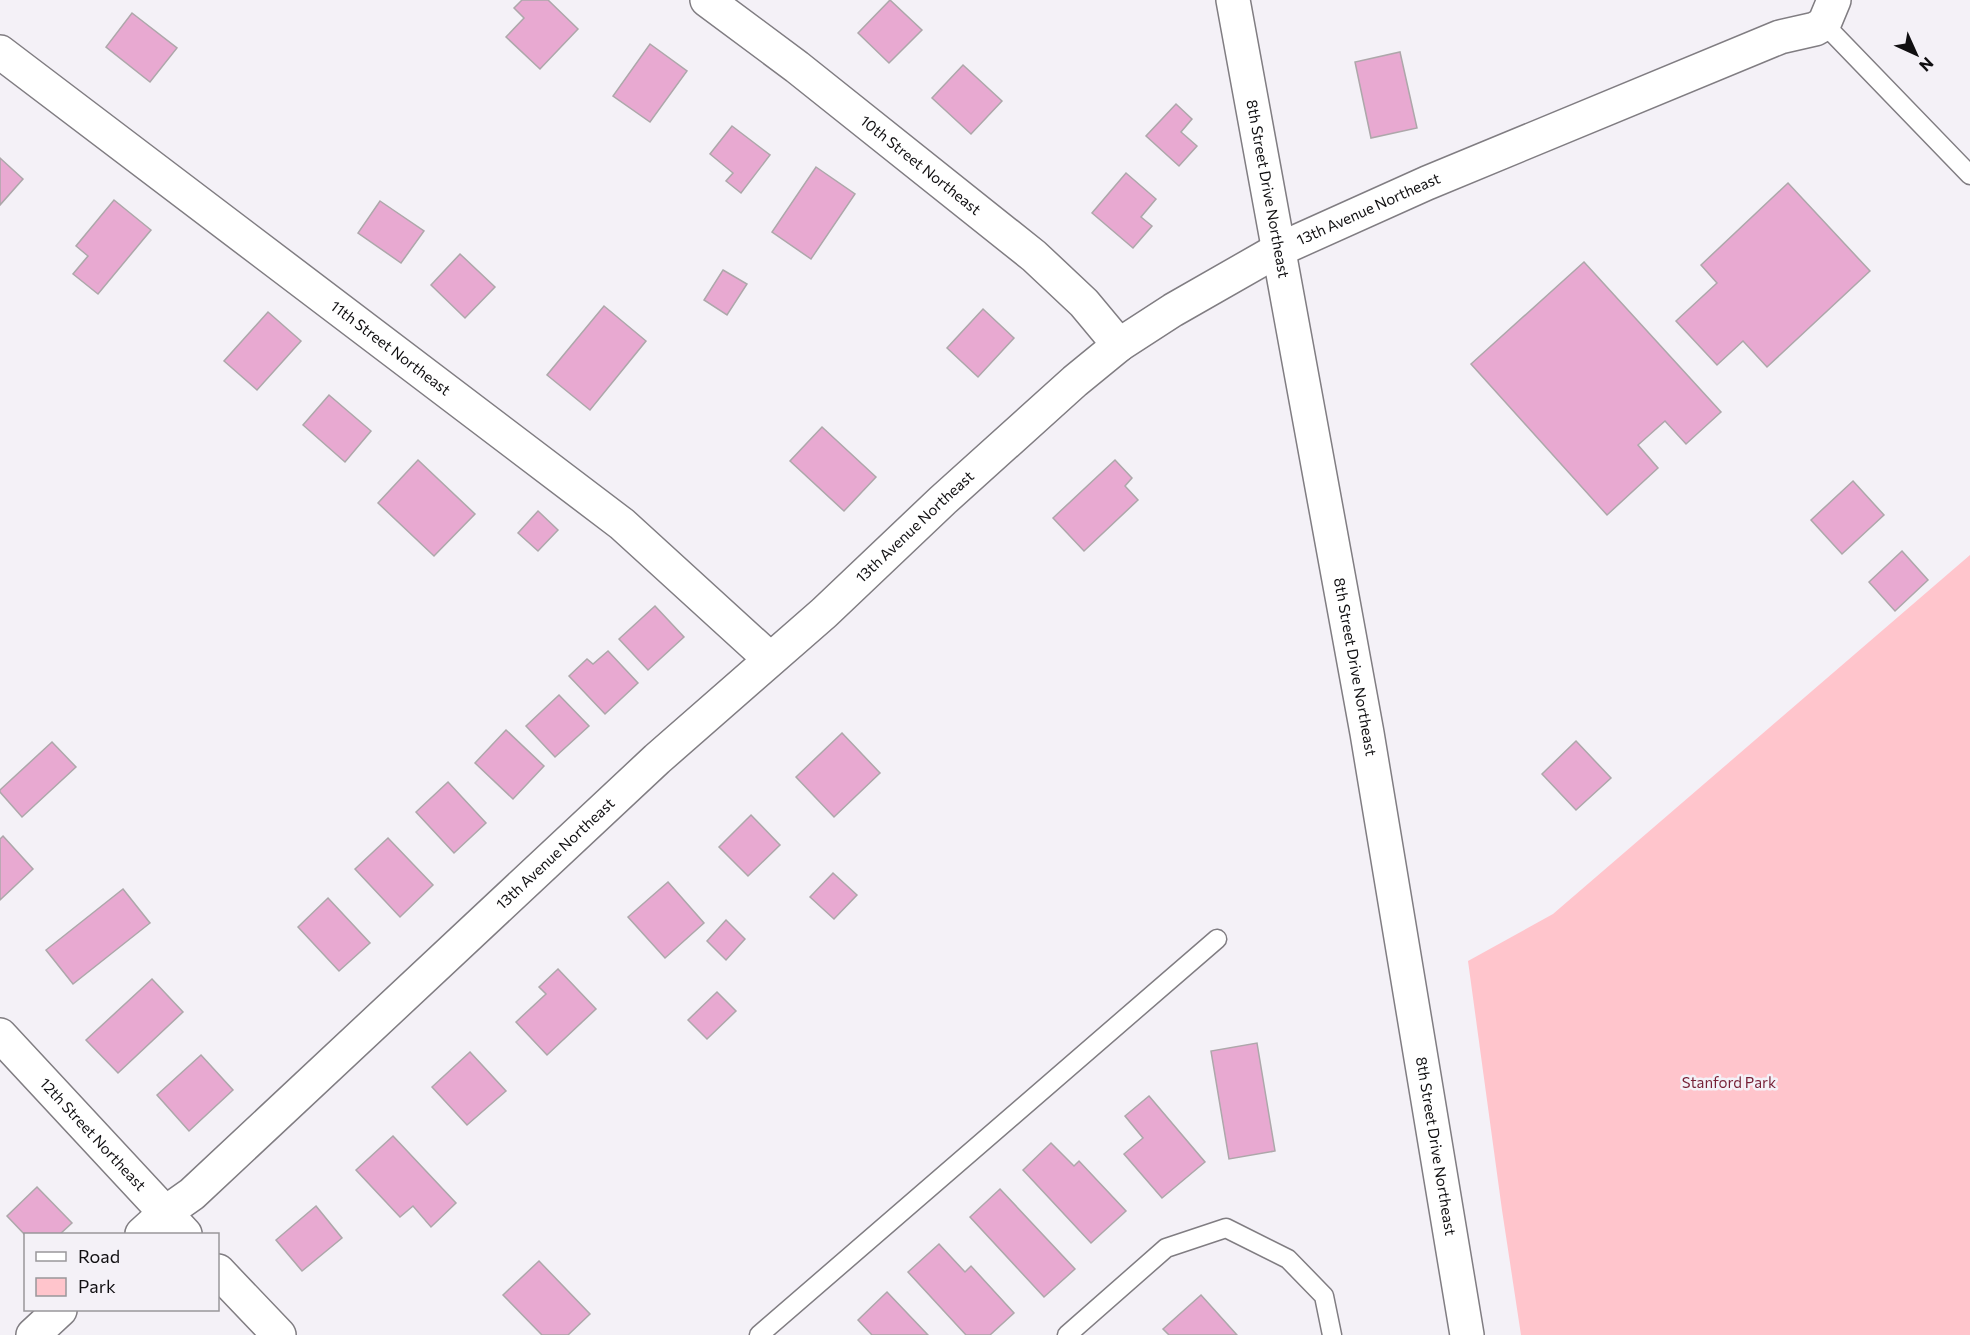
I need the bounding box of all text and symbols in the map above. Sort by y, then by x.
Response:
north arrow [1886,24,1946,84]
text: N [1916,54,1938,76]
street label: 8th Street Drive Northeast [1243,98,1294,279]
street label: 10th Street Northeast [857,111,985,218]
street label: 13th Avenue Northeast [1294,169,1443,248]
street label: 11th Street Northeast [328,296,454,399]
street label: 13th Avenue Northeast [852,467,977,586]
street label: 8th Street Drive Northeast [1331,576,1381,757]
street label: 13th Avenue Northeast [492,794,618,913]
street label: 8th Street Drive Northeast [1413,1055,1460,1237]
park label: Stanford Park [1682,1073,1776,1091]
street label: 12th Street Northeast [37,1074,150,1194]
legend [24,1233,219,1311]
text: Road [78,1245,120,1267]
text: Park [78,1275,116,1297]

